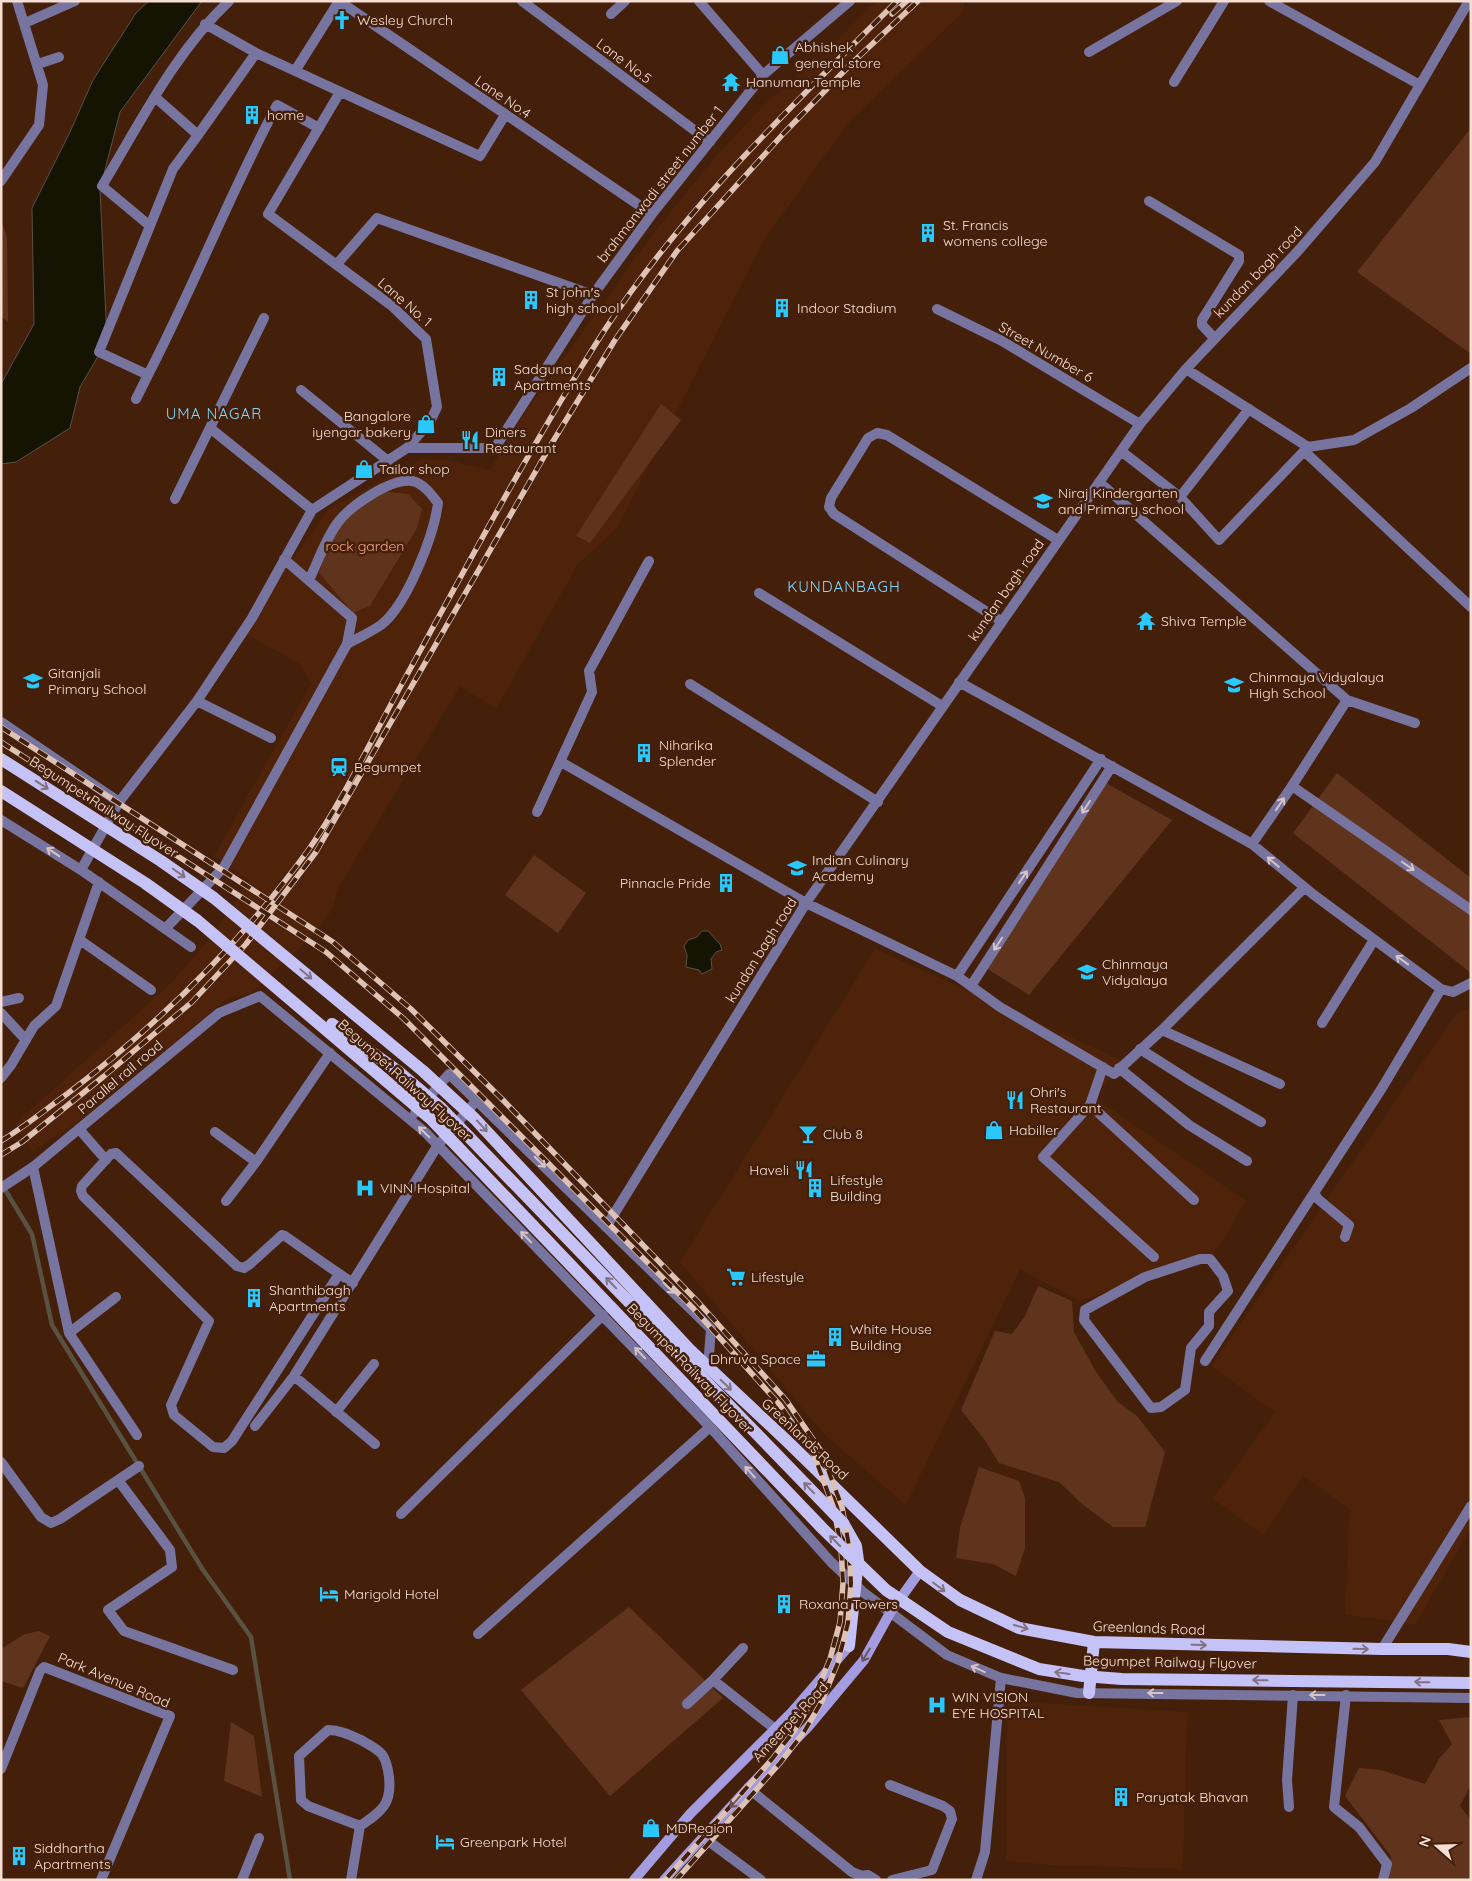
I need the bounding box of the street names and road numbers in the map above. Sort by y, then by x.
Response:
street label: Lane No.5 [593,34,655,88]
street label: Lane No.4 [471,72,535,122]
street label: brahmanwadi street number 1 [593,102,727,266]
street label: kundan bagh road [1210,222,1306,322]
street label: Lane No. 1 [374,274,436,330]
street label: Street Number 6 [996,318,1097,387]
street label: kundan bagh road [964,536,1048,644]
street label: Begumpet Railway Flyover [26,752,182,862]
street label: kundan bagh road [721,894,801,1006]
street label: Begumpet Railway Flyover [334,1015,476,1145]
street label: Parallel rail road [74,1036,166,1118]
street label: Begumpet Railway Flyover [623,1299,757,1437]
street label: Greenlands Road [758,1394,852,1484]
street label: Greenlands Road [1093,1617,1205,1639]
street label: Park Avenue Road [55,1648,173,1712]
street label: Begumpet Railway Flyover [1083,1651,1258,1673]
street label: Ameerpet Road [748,1678,832,1766]

